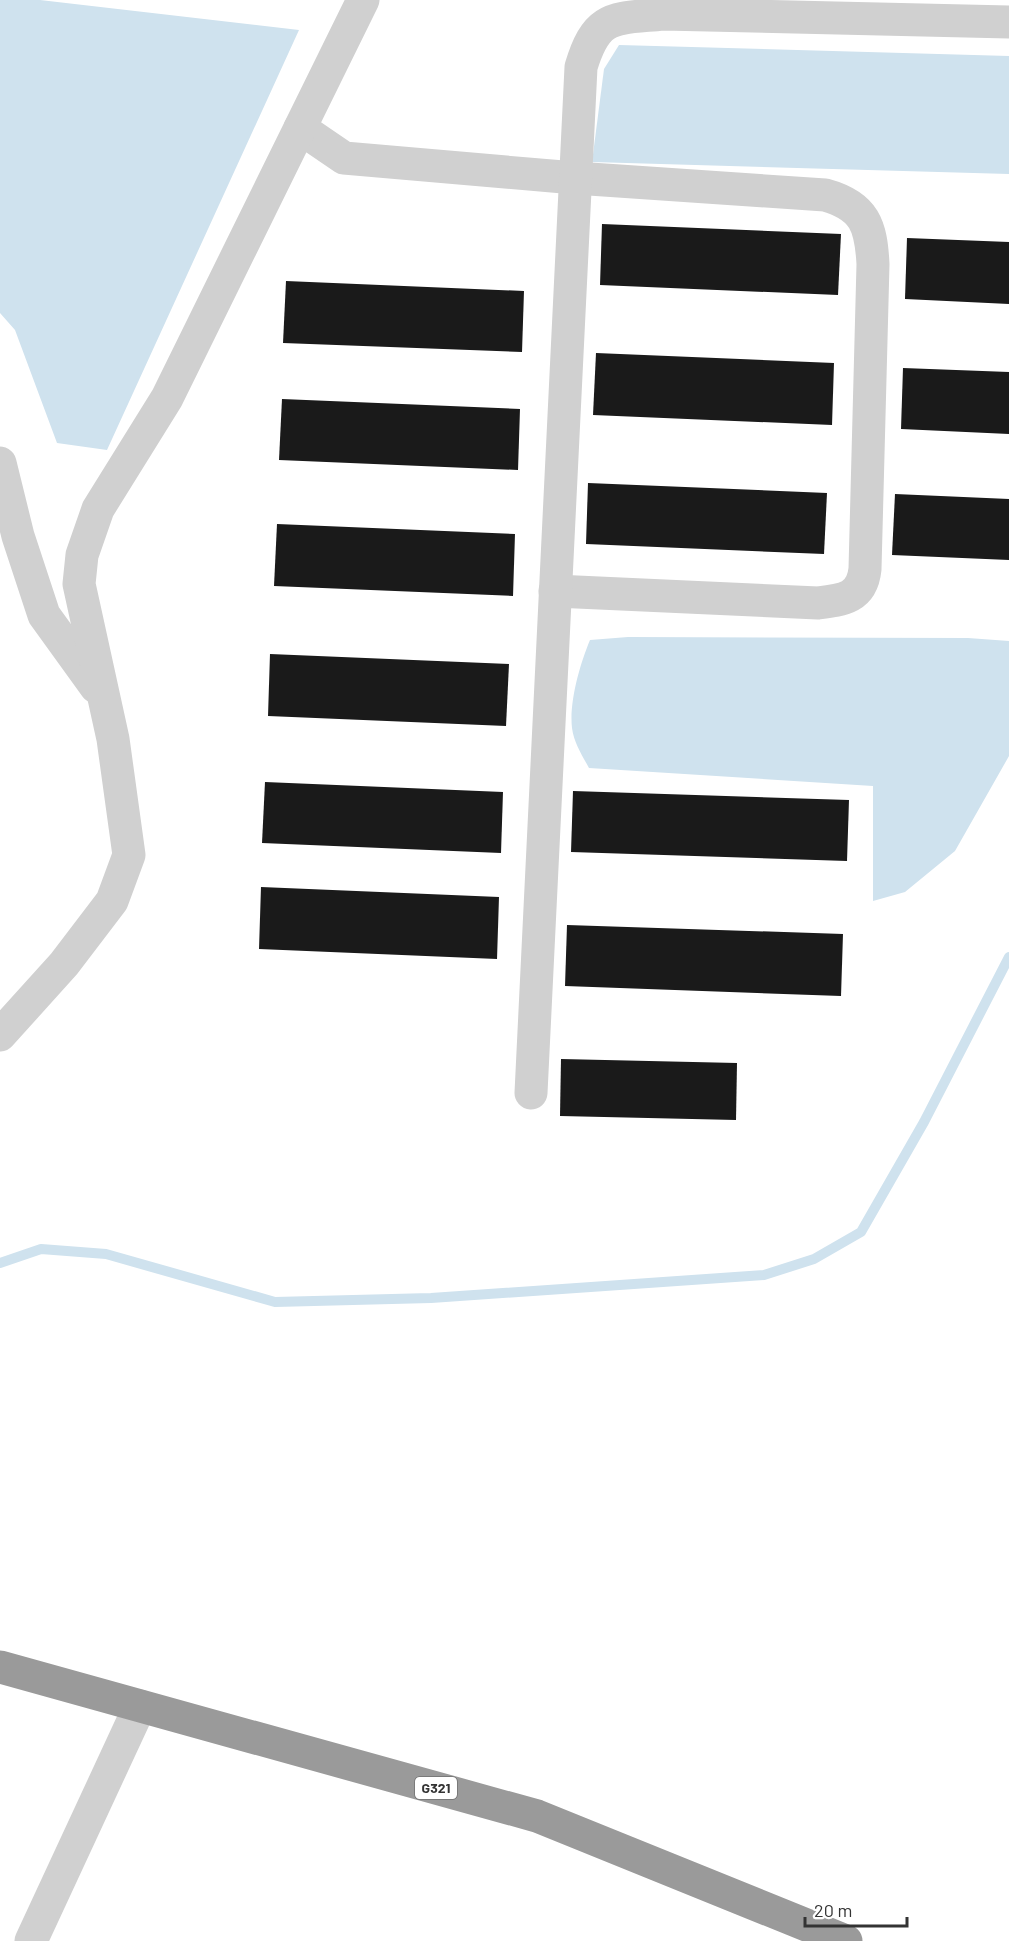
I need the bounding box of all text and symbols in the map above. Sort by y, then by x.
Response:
road number: G321 [415,1777,457,1799]
scale bar [805,1890,907,1928]
text: 20 m [814,1899,852,1921]

